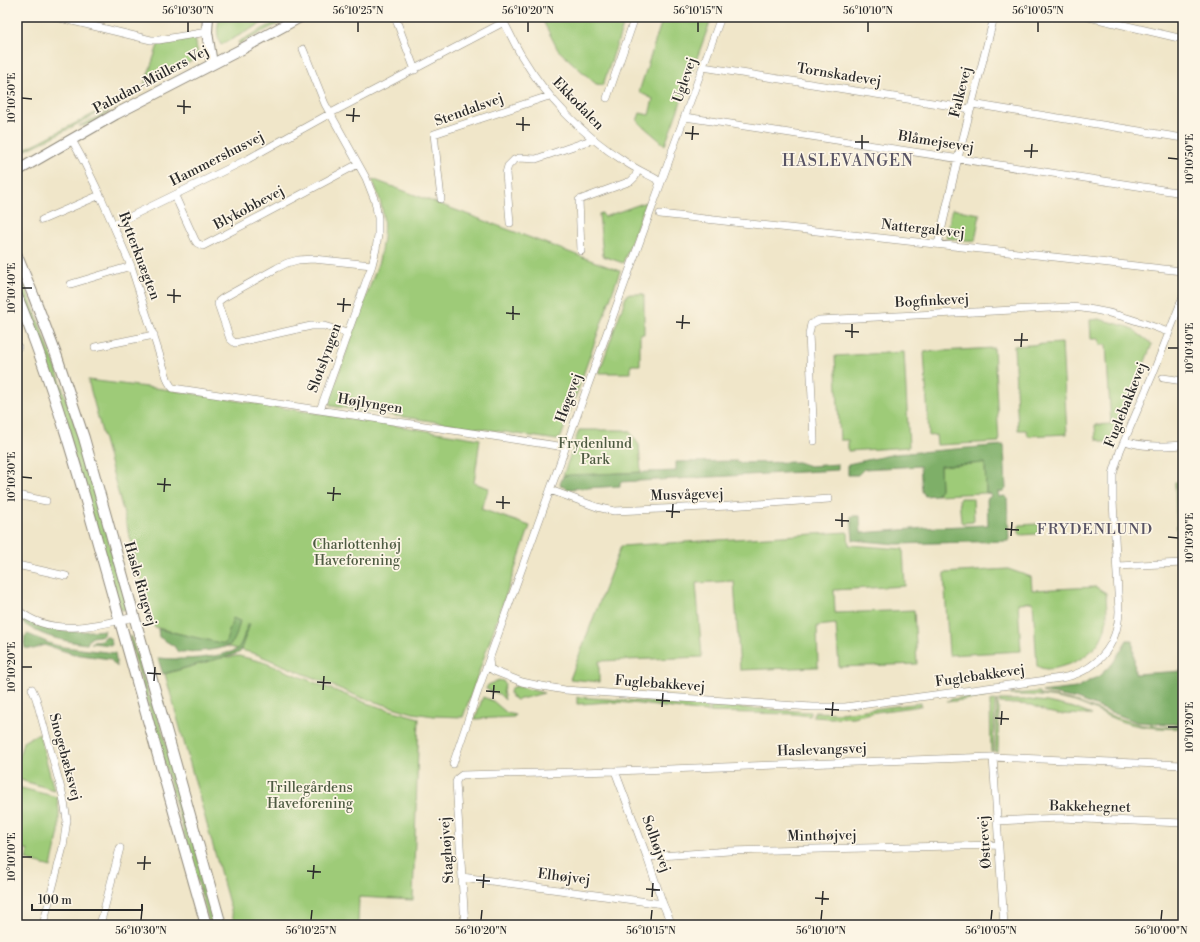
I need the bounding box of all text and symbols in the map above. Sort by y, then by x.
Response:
text: 56°10'30"N [162,5,214,17]
text: 56°10'25"N [333,5,384,17]
text: 56°10'20"N [502,5,554,17]
text: 56°10'15"N [673,5,723,17]
text: 56°10'10"N [843,5,894,17]
text: 56°10'05"N [1012,5,1064,17]
street label: Paludan-Müllers Vej [90,42,212,118]
street label: Uglevej [669,55,701,105]
street label: Tornskadevej [795,59,883,91]
street label: Falkevej [946,64,976,120]
text: 10°10'50"E [6,73,18,123]
street label: Ekkodalen [548,74,608,135]
street label: Stendalsvej [432,89,506,131]
street label: Blåmejsevej [896,127,975,157]
street label: Hammershusvej [167,128,267,190]
text: 10°10'50"E [1184,134,1196,184]
district label: HASLEVANGEN [782,151,914,171]
street label: Blykobbevej [210,182,287,235]
street label: Rytterknægten [114,209,164,303]
street label: Nattergalevej [880,216,966,242]
text: 10°10'40"E [6,263,18,313]
street label: Bogfinkevej [893,290,970,312]
street label: Slotslyngen [304,320,346,395]
text: 10°10'40"E [1184,323,1196,373]
street label: Fuglebakkevej [1101,360,1151,450]
street label: Høgevej [552,371,586,425]
street label: Højlyngen [336,390,404,418]
park label: Frydenlund Park [558,435,632,469]
text: 10°10'30"E [6,452,18,502]
street label: Musvågevej [650,485,724,505]
text: 10°10'30"E [1184,513,1196,563]
district label: FRYDENLUND [1037,520,1153,539]
park label: Charlottenhøj Haveforening [313,536,401,570]
street label: Hasle Ringvej [119,540,161,628]
text: 10°10'20"E [6,642,18,692]
street label: Fuglebakkevej [934,661,1026,691]
street label: Fuglebakkevej [614,672,706,696]
text: 10°10'20"E [1184,702,1196,752]
street label: Snogebæksvej [45,711,85,803]
street label: Haslevangsvej [777,739,867,761]
park label: Trillegårdens Haveforening [267,779,354,813]
street label: Bakkehegnet [1048,797,1131,817]
street label: Solhøjvej [637,813,675,875]
street label: Østrevej [974,815,996,869]
street label: Staghøjvej [436,816,458,884]
street label: Minthøjvej [787,826,857,846]
text: 10°10'10"E [6,833,18,881]
street label: Elhøjvej [537,865,591,889]
scale bar [32,886,142,912]
text: 100 m [38,893,72,908]
text: 56°10'30"N [115,925,167,937]
text: 56°10'25"N [286,925,337,937]
text: 56°10'20"N [455,925,507,937]
text: 56°10'15"N [626,925,676,937]
text: 56°10'10"N [796,925,847,937]
text: 56°10'05"N [965,925,1017,937]
text: 56°10'00"N [1135,925,1188,937]

